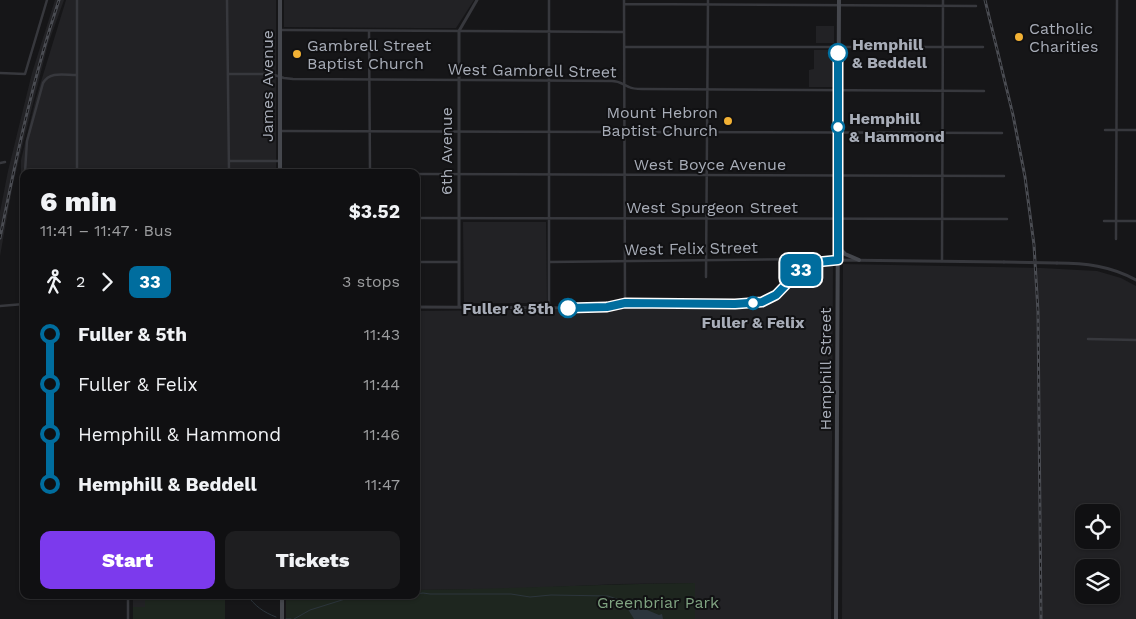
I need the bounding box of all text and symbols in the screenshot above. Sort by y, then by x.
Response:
place label: Catholic Charities [1029,19,1098,56]
street label: James Avenue [258,30,277,142]
marker: Catholic Charities [1013,31,1025,43]
place label: Hemphill & Beddell [852,35,928,72]
place label: Gambrell Street Baptist Church [307,36,432,73]
marker: Hemphill & Beddell [828,43,848,63]
marker: Gambrell Street Baptist Church [291,48,303,60]
street label: West Gambrell Street [447,60,617,81]
place label: Mount Hebron Baptist Church [601,103,718,140]
street label: 6th Avenue [437,107,456,195]
place label: Hemphill & Hammond [849,109,945,146]
marker: Mount Hebron Baptist Church [722,115,734,127]
marker: Hemphill & Hammond [831,120,845,134]
street label: West Boyce Avenue [634,155,786,174]
text: 6 min [40,185,117,218]
street label: West Spurgeon Street [626,198,798,217]
text: $3.52 [349,200,400,223]
text: 11:41 – 11:47 · Bus [40,221,172,240]
street label: West Felix Street [624,238,758,259]
line badge: 33 [778,254,824,286]
text: 33 [790,259,812,280]
icon: walk [40,268,68,296]
icon: forward [93,268,121,296]
text: 33 [139,271,161,292]
text: 2 [76,272,85,291]
text: 3 stops [342,272,400,291]
marker: Fuller & Felix [746,296,760,310]
marker: Fuller & 5th [558,298,578,318]
place label: Fuller & 5th [462,299,554,318]
street label: Hemphill Street [816,307,835,431]
place label: Fuller & Felix [702,313,805,332]
text: Fuller & 5th [78,323,187,346]
text: 11:43 [364,325,400,344]
text: Fuller & Felix [78,373,198,396]
text: 11:44 [363,375,400,394]
text: Hemphill & Hammond [78,423,281,446]
text: 11:46 [363,425,400,444]
text: Hemphill & Beddell [78,473,257,496]
text: 11:47 [365,475,400,494]
map controls [1075,504,1120,604]
button: locate [1075,504,1120,549]
button: Start [40,531,215,589]
button: Tickets [225,531,400,589]
button: layers [1075,559,1120,604]
park label: Greenbriar Park [597,593,719,612]

